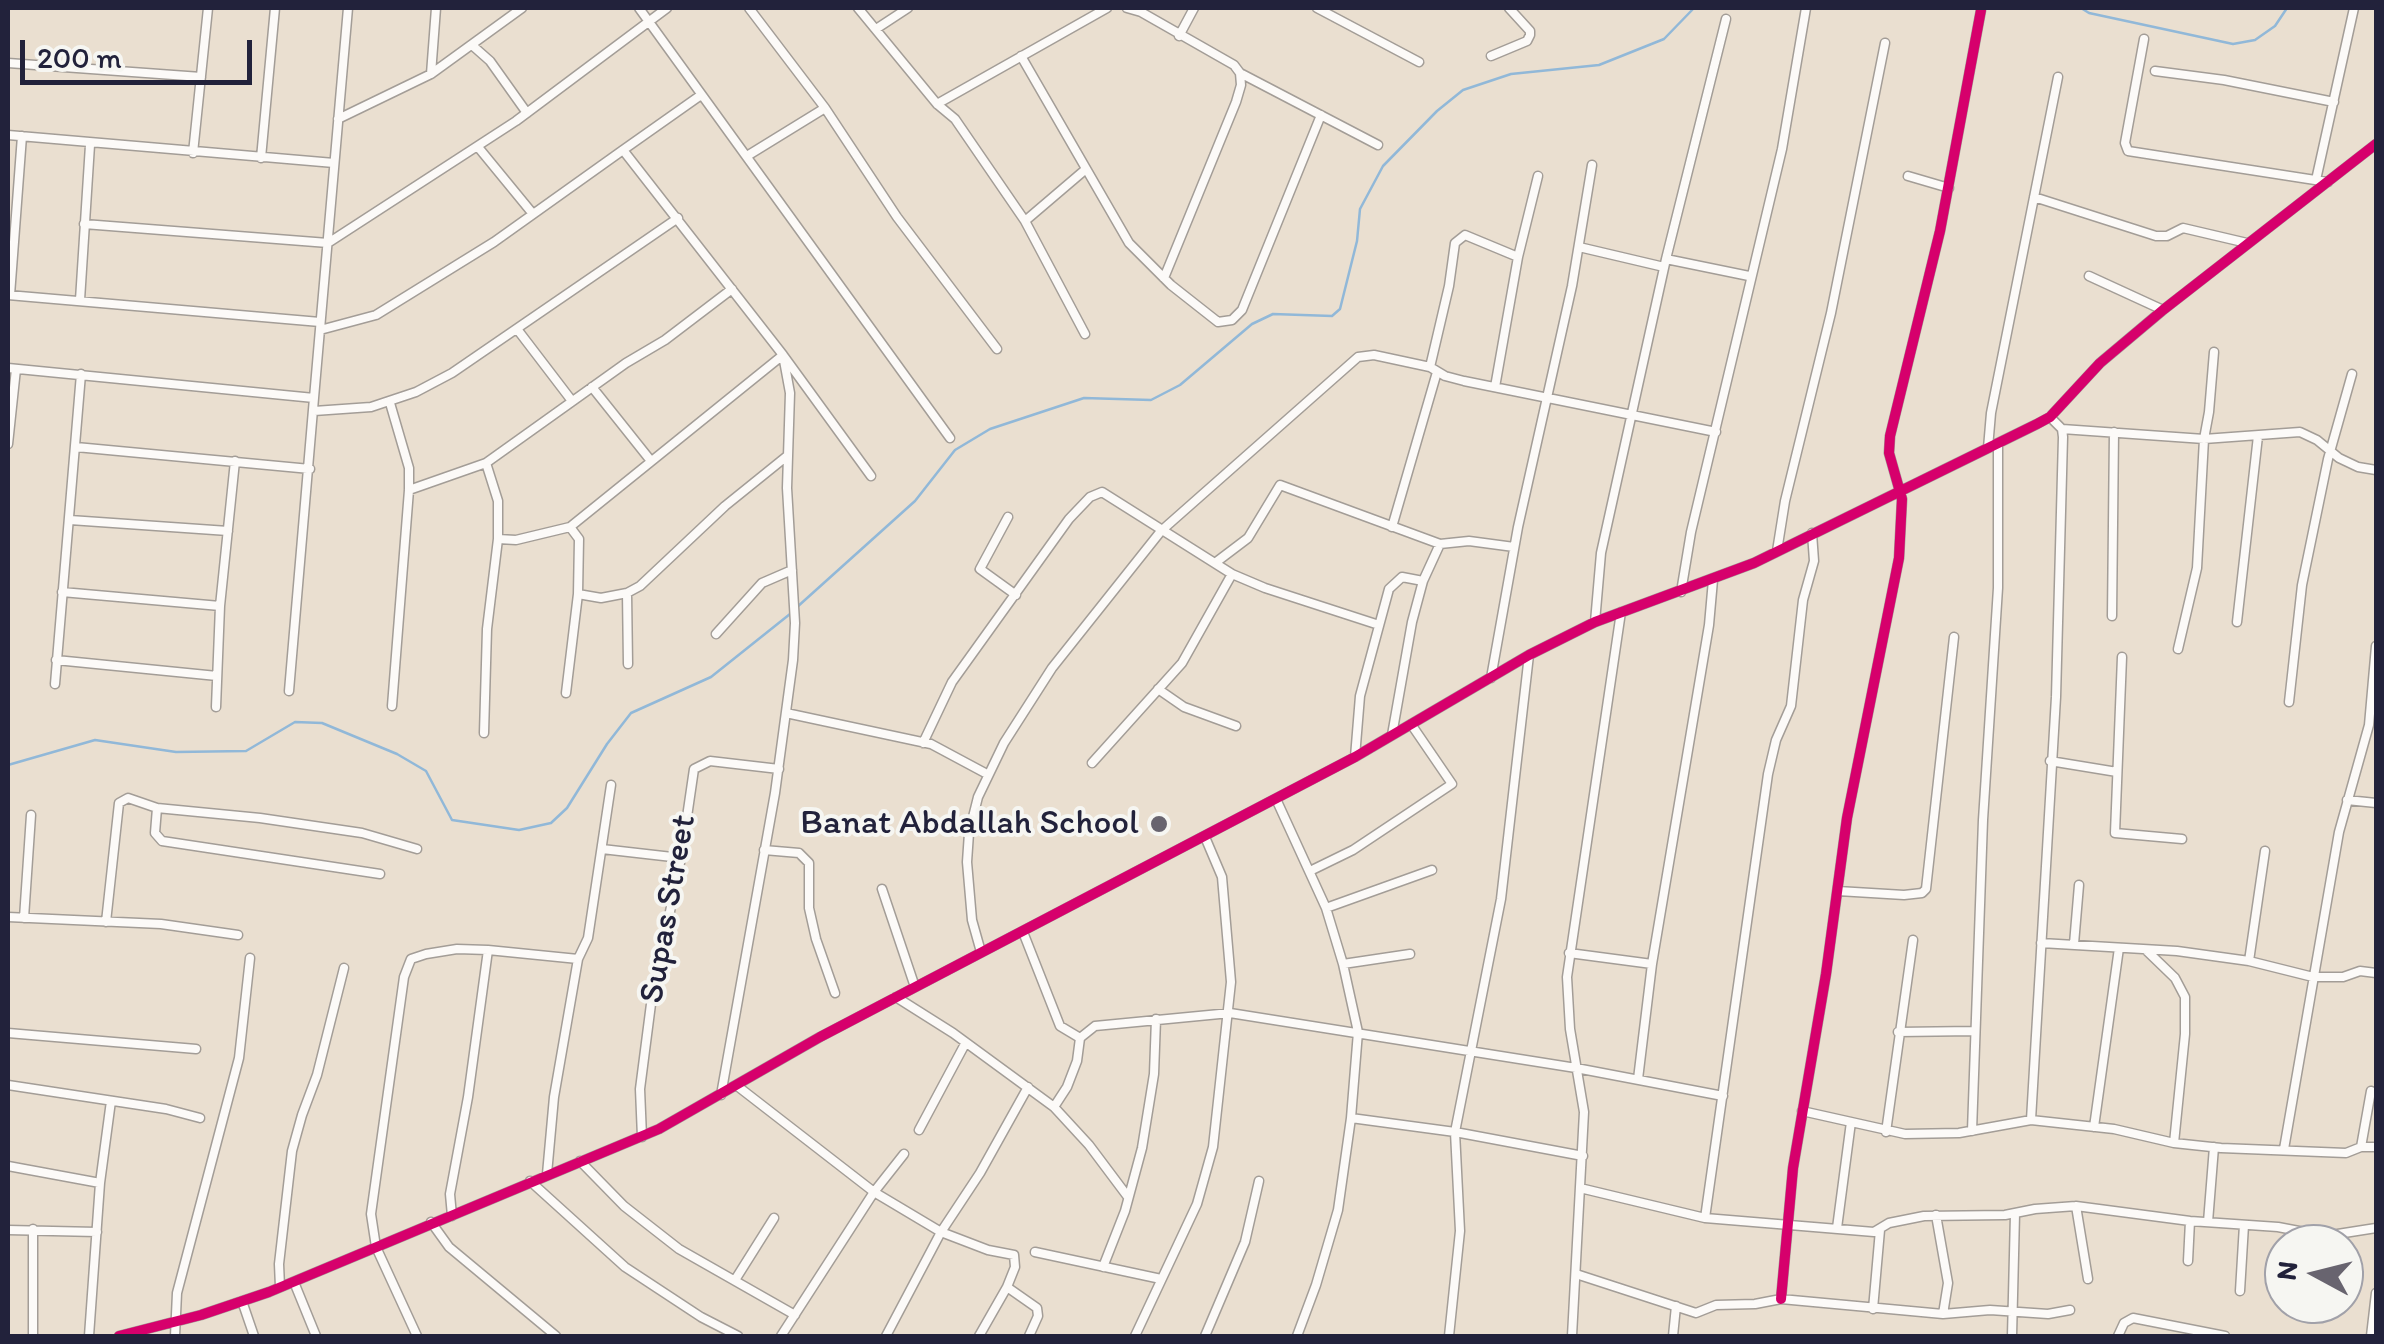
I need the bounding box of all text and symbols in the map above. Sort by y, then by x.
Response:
scale bar [25,20,258,82]
text: 200 m [37,39,122,76]
place label: Banat Abdallah School [800,803,1139,845]
street label: Supas Street [632,811,706,1007]
marker: Banat Abdallah School [1148,813,1170,835]
north arrow [2264,1224,2364,1324]
text: N [2268,1259,2304,1282]

